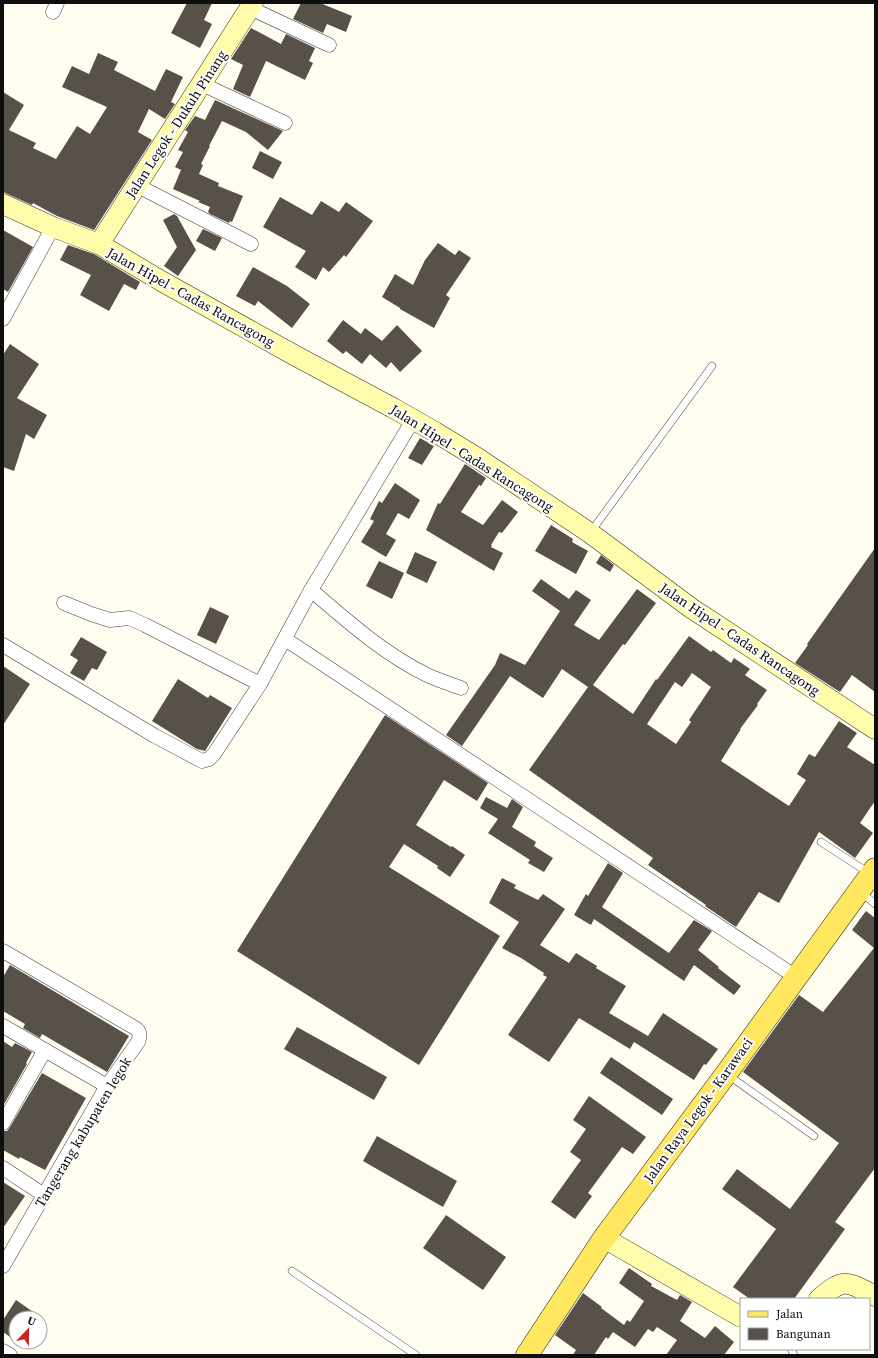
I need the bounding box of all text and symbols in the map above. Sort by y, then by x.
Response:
street label: Jalan Legok - Dukuh Pinang [120,46,231,203]
street label: Jalan Hipel - Cadas Rancagong [102,242,279,352]
street label: Jalan Hipel - Cadas Rancagong [386,399,558,517]
street label: Jalan Hipel - Cadas Rancagong [655,577,824,700]
street label: Jalan Raya Legok - Karawaci [638,1034,757,1187]
street label: Tangerang kabupaten legok [30,1053,136,1211]
legend [740,1298,870,1350]
text: Jalan [775,1306,803,1322]
north arrow [8,1310,48,1350]
text: U [25,1313,38,1330]
text: Bangunan [776,1326,831,1342]

